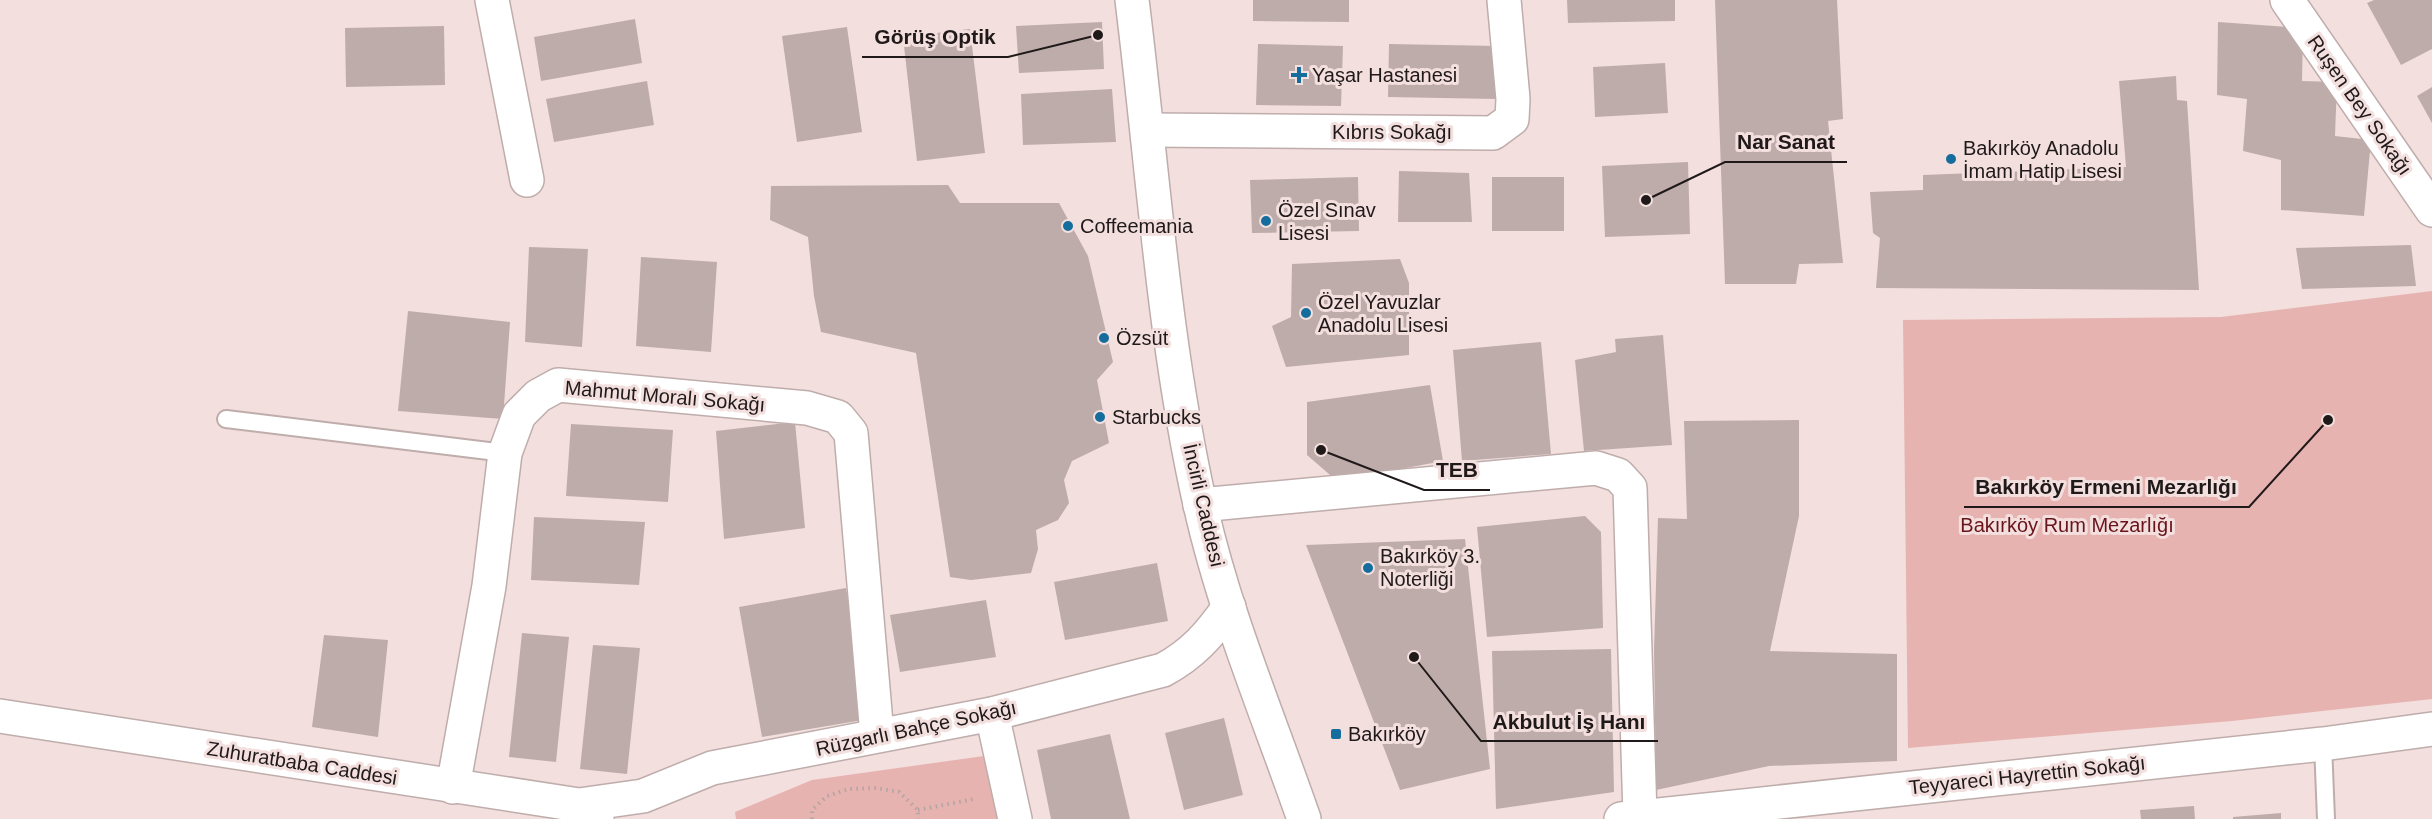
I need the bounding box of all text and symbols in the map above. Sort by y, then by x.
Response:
callout: Görüş Optik [862,18,1008,57]
text: Görüş Optik [874,25,996,48]
street label: Ruşen Bey Sokağı [2303,31,2417,179]
place label: Yaşar Hastanesi [1312,64,1457,86]
marker: Yaşar Hastanesi [1290,66,1308,84]
street label: Kıbrıs Sokağı [1332,121,1452,143]
callout: Nar Sanat [1725,123,1847,162]
text: Nar Sanat [1737,130,1835,153]
place label: Bakırköy Anadolu İmam Hatip Lisesi [1963,137,2122,182]
marker: Bakırköy Anadolu İmam Hatip Lisesi [1944,152,1958,166]
place label: Özel Sınav Lisesi [1278,199,1376,244]
marker: Özel Sınav Lisesi [1259,214,1273,228]
place label: Coffeemania [1080,215,1194,237]
marker: Coffeemania [1061,219,1075,233]
place label: Özel Yavuzlar Anadolu Lisesi [1318,291,1448,336]
marker: Özel Yavuzlar Anadolu Lisesi [1299,306,1313,320]
place label: Özsüt [1116,327,1169,349]
marker: Özsüt [1097,331,1111,345]
street label: Mahmut Moralı Sokağı [564,376,766,416]
place label: Starbucks [1112,406,1201,428]
marker: Starbucks [1093,410,1107,424]
street label: İncirli Caddesi [1179,441,1229,569]
callout: TEB [1424,451,1490,490]
text: TEB [1436,458,1478,481]
callout: Bakırköy Ermeni Mezarlığı [1964,468,2249,507]
text: Bakırköy Ermeni Mezarlığı [1975,475,2237,498]
park label: Bakırköy Rum Mezarlığı [1960,514,2174,536]
place label: Bakırköy 3. Noterliği [1380,545,1480,590]
marker: Bakırköy 3. Noterliği [1361,561,1375,575]
street label: Rüzgarlı Bahçe Sokağı [814,696,1018,760]
callout: Akbulut İş Hanı [1481,702,1658,741]
text: Akbulut İş Hanı [1493,710,1645,733]
place label: Bakırköy [1348,723,1426,745]
marker: Bakırköy [1329,727,1343,741]
street label: Zuhuratbaba Caddesi [205,737,399,789]
street label: Teyyareci Hayrettin Sokağı [1908,752,2146,798]

